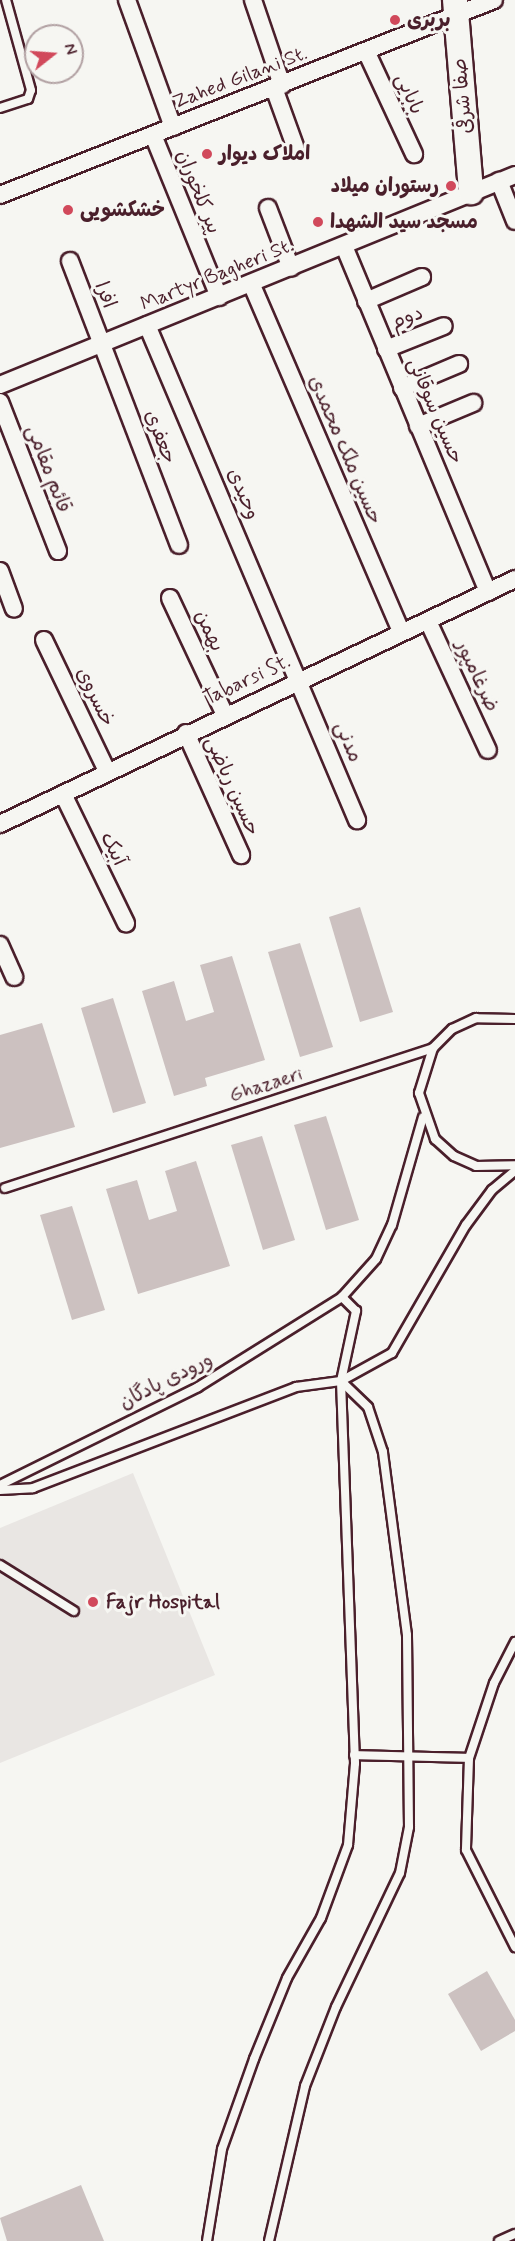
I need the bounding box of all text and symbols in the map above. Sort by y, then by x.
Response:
place label: بربری [407,8,451,32]
marker: بربری [388,13,402,27]
north arrow [24,24,84,84]
text: N [58,41,81,57]
street label: Zahed Gilani St. [170,41,310,115]
street label: صفا شرقی [448,57,478,135]
street label: بابایی [389,70,429,118]
place label: املاک دیوار [219,142,310,166]
street label: پیر کلخوران [170,147,226,237]
marker: املاک دیوار [200,147,214,161]
place label: رستوران میلاد [331,174,439,198]
marker: رستوران میلاد [444,179,458,193]
place label: خشکشویی [80,198,165,222]
marker: خشکشویی [61,203,75,217]
place label: مسجد سید الشهدا [330,210,478,234]
marker: مسجد سید الشهدا [311,215,325,229]
street label: Martyr Bagheri St. [139,234,295,316]
street label: افرا [89,278,121,312]
street label: دوم [387,301,427,335]
street label: حسین سوقانی [402,354,468,468]
street label: حسین ملک محمدی [303,372,387,528]
street label: جعفری [139,407,181,467]
street label: قائم مقامی [20,422,76,516]
street label: وحیدی [221,465,265,523]
street label: بهمن [189,606,229,656]
street label: ضرغامپور [450,636,504,716]
street label: Tabarsi St. [200,650,294,710]
street label: خسروی [70,663,120,731]
street label: مدنی [329,718,367,766]
street label: حسین ریاضی [199,733,265,839]
street label: آبیک [95,828,131,870]
street label: Ghazaeri [226,1062,306,1108]
street label: ورودی پادگان [115,1347,217,1415]
place label: Fajr Hospital [106,1590,220,1614]
marker: Fajr Hospital [84,1593,102,1611]

